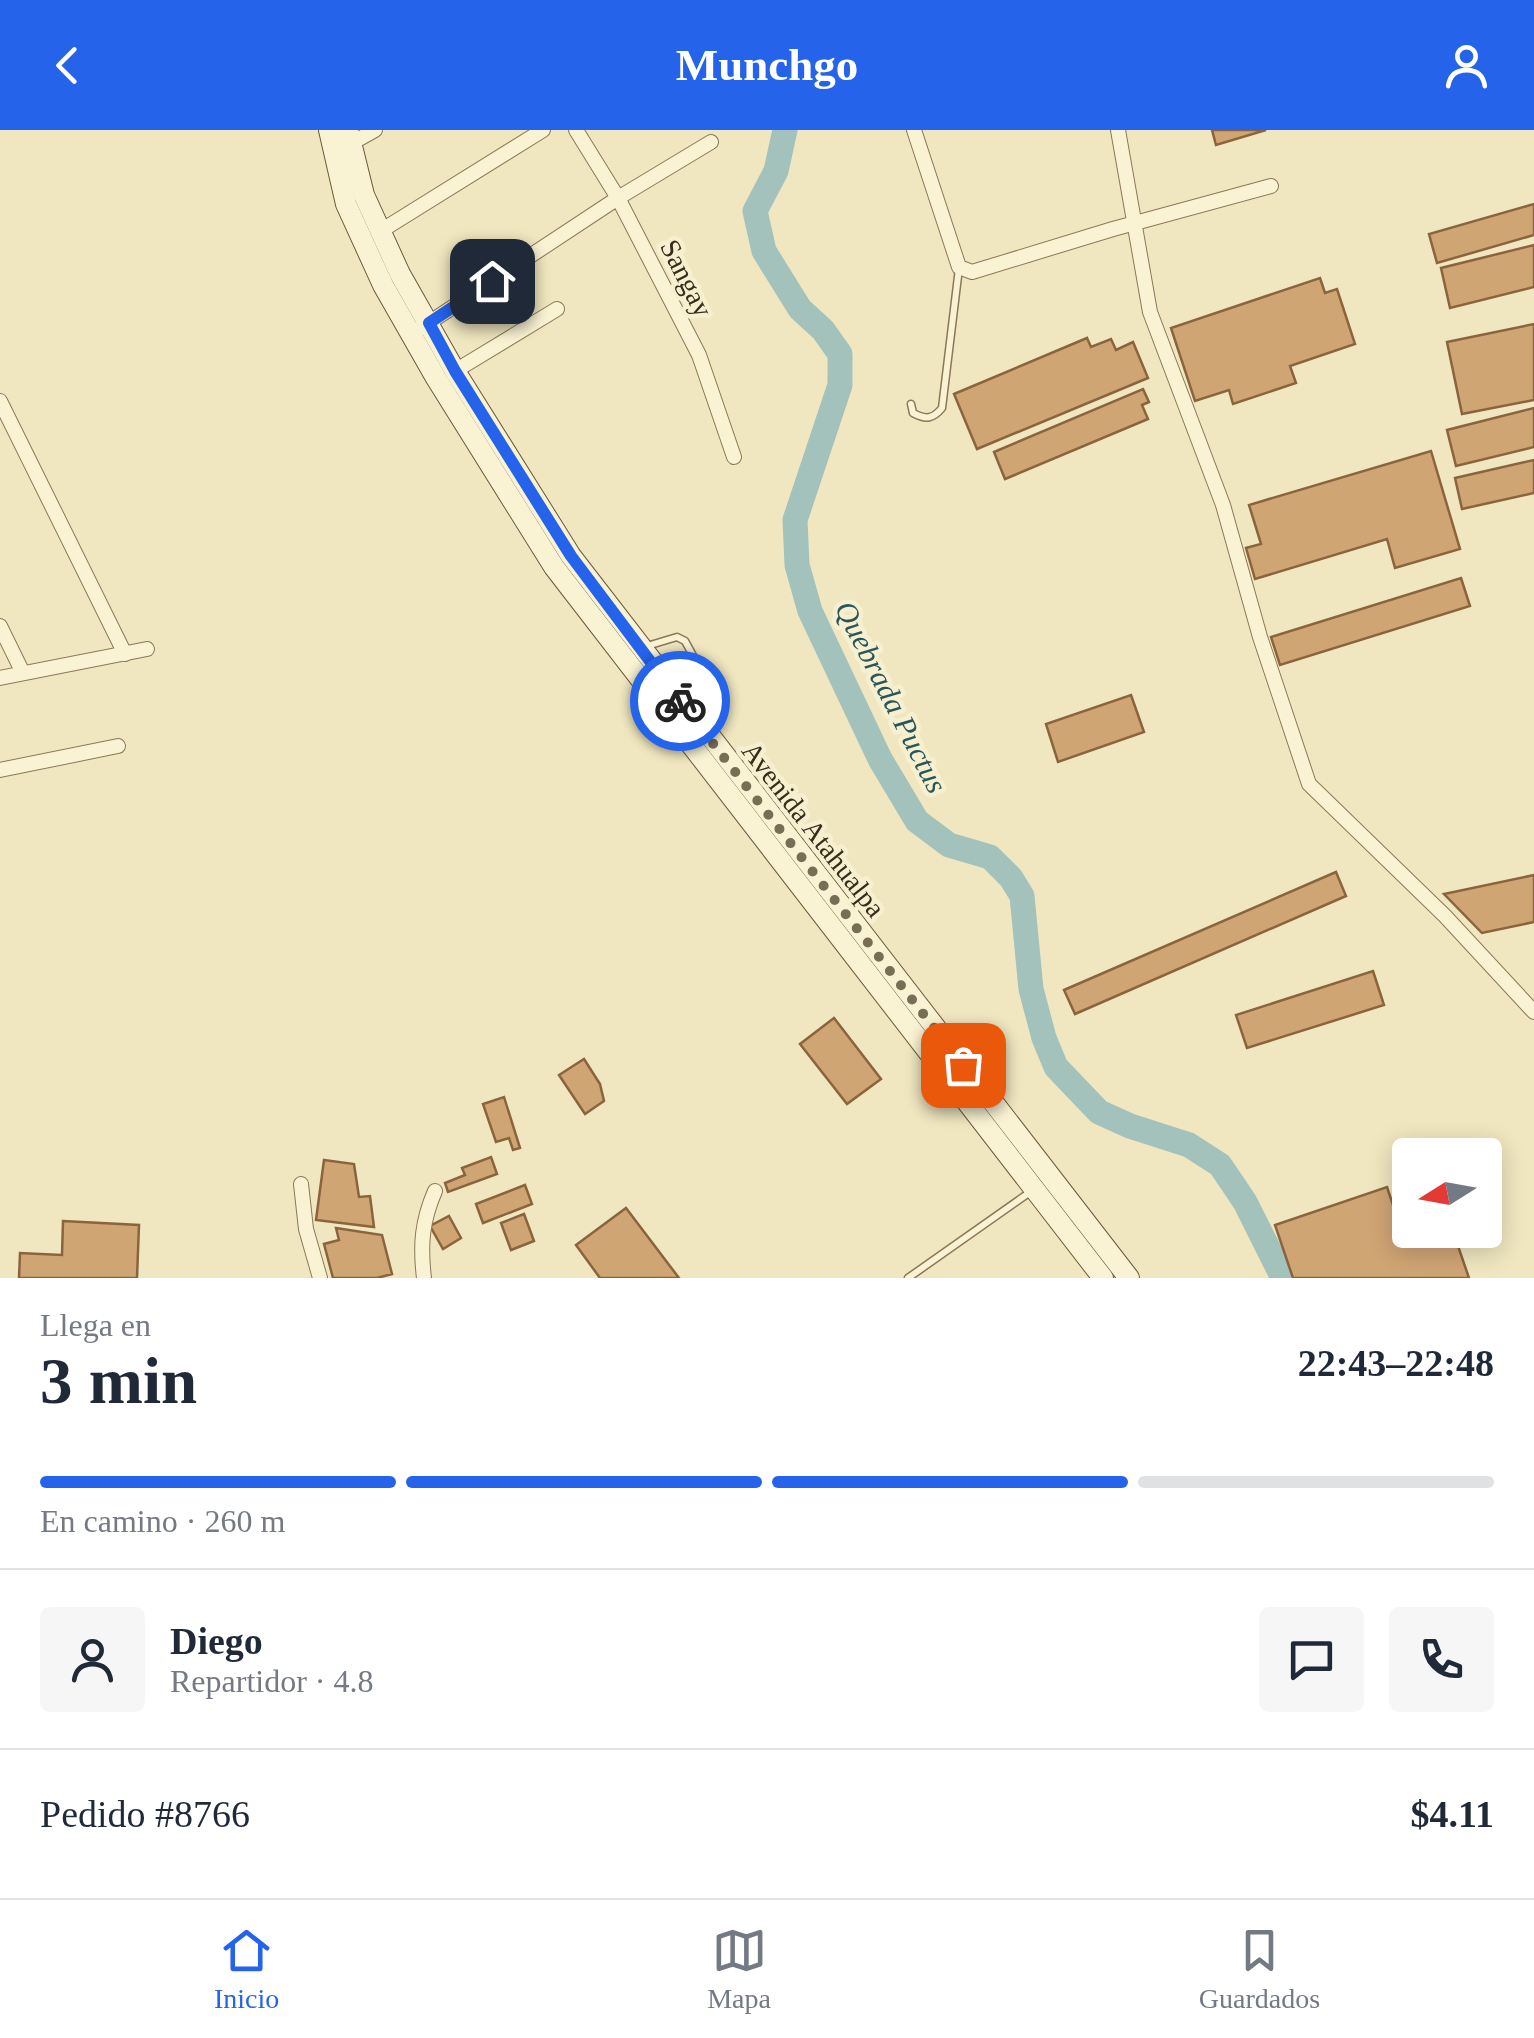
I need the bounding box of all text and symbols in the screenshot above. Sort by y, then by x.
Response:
icon: back [40,38,95,93]
icon: person [1439,38,1494,93]
text: Munchgo [676,40,858,90]
street label: Sangay [654,234,719,322]
pin [450,239,535,324]
icon: home [465,254,520,309]
water label: Quebrada Puctus [829,595,954,798]
courier [630,651,730,751]
icon: bike [653,674,708,729]
street label: Avenida Atahualpa [736,736,892,923]
pin [921,1023,1006,1108]
icon: bag [936,1038,991,1093]
north arrow [1392,1138,1502,1248]
map controls [1392,1138,1502,1248]
text: Llega en [40,1307,151,1343]
text: 22:43–22:48 [1298,1342,1494,1384]
text: 3 min [40,1345,197,1417]
text: En camino · 260 m [40,1503,285,1539]
button: person [40,1607,145,1712]
button: chat [1259,1607,1364,1712]
button: phone [1389,1607,1494,1712]
text: Diego [170,1620,263,1662]
text: Repartidor · 4.8 [170,1663,374,1699]
text: Pedido #8766 [40,1793,250,1835]
text: $4.11 [1411,1793,1494,1835]
tab: Inicio [214,1923,279,2015]
tab: Mapa [707,1923,771,2015]
tab: Guardados [1199,1923,1320,2015]

